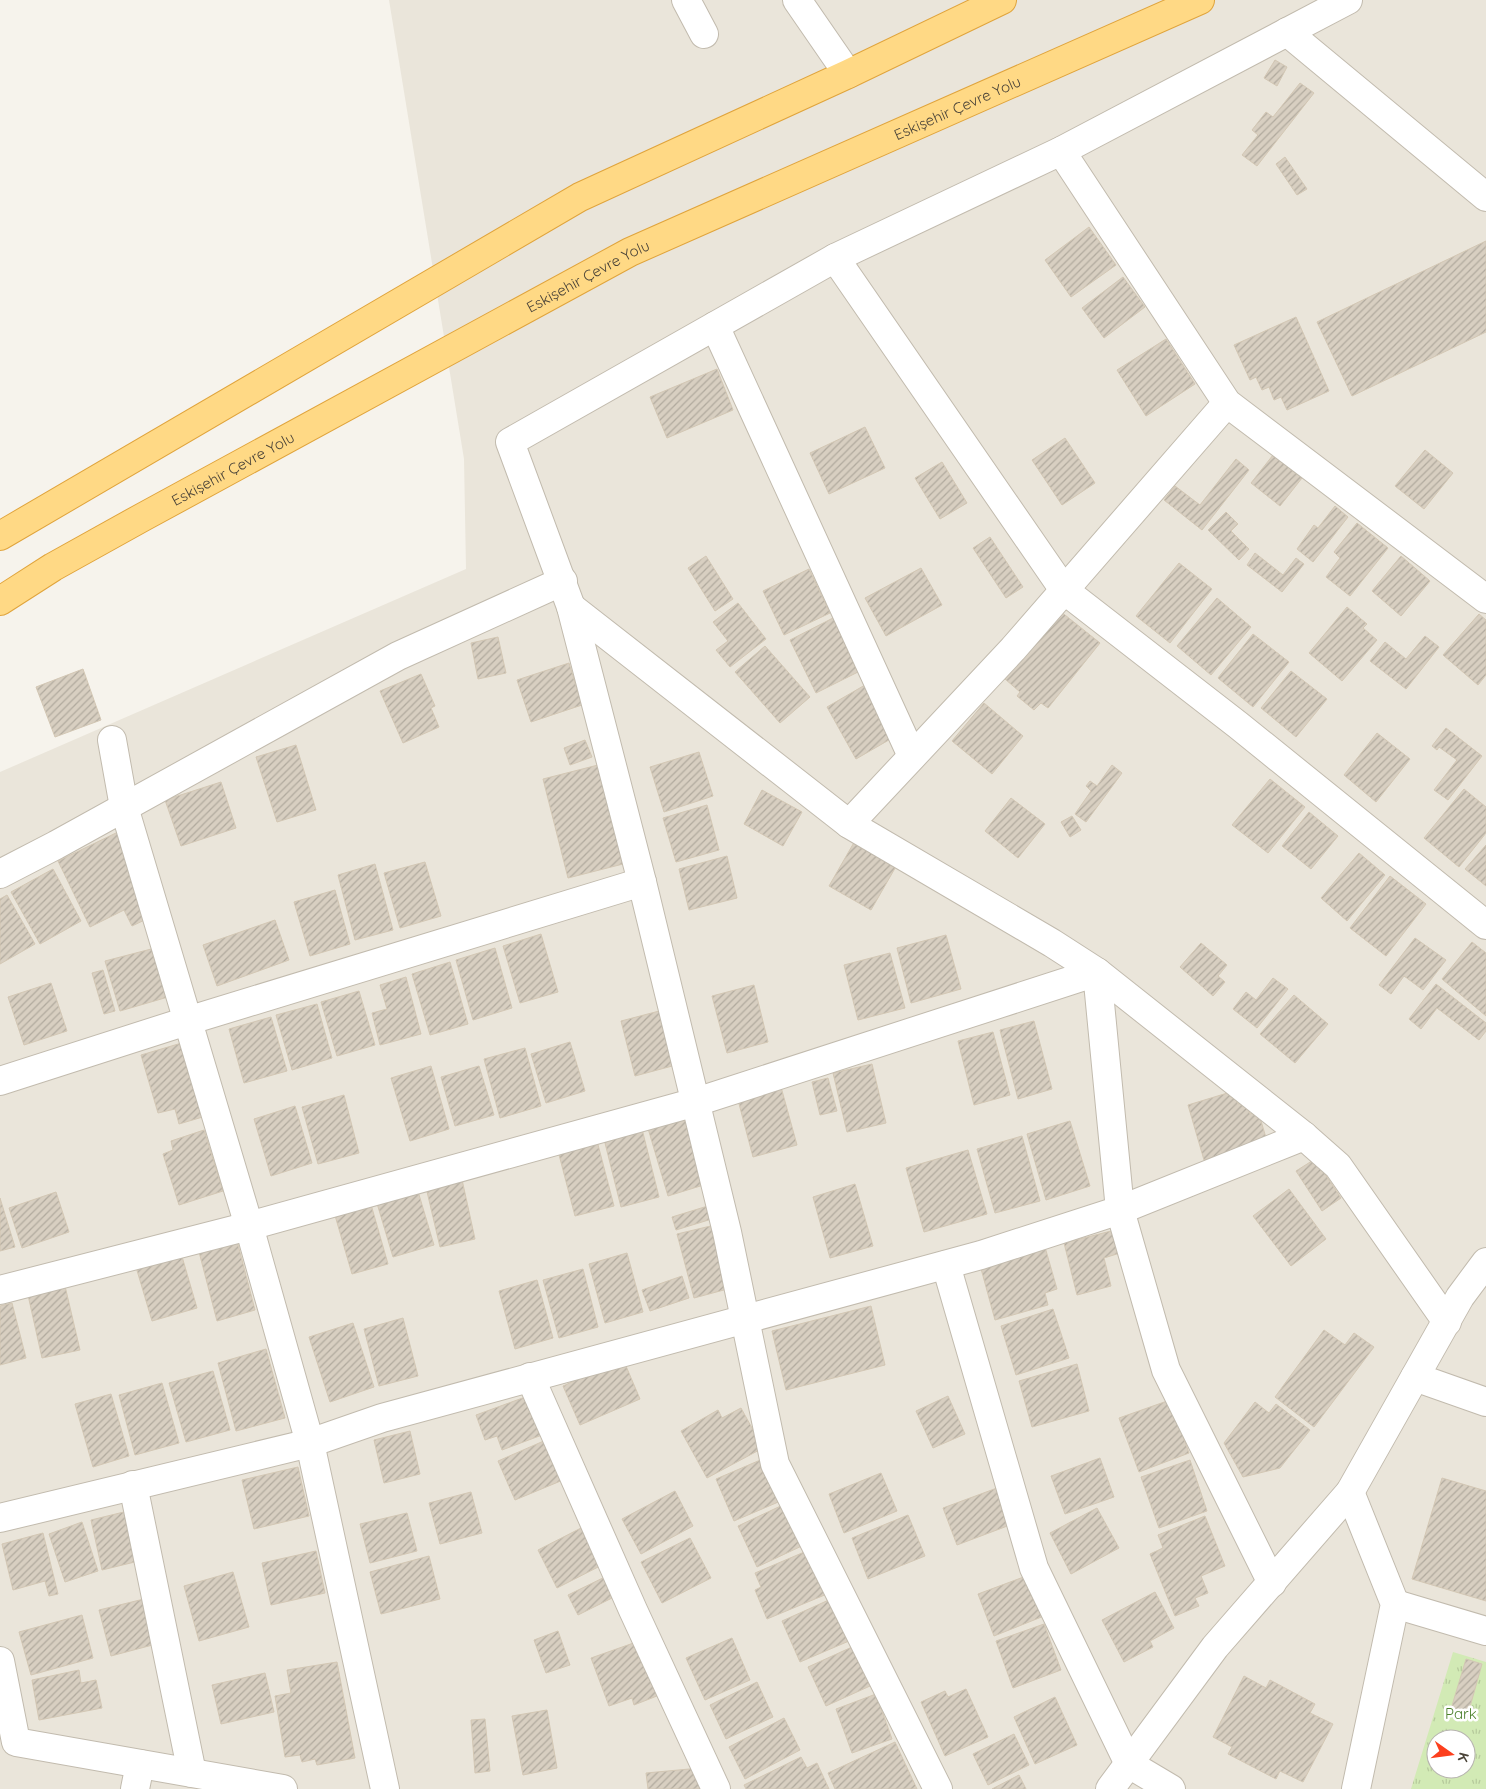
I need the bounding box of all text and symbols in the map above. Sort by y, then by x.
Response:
street label: Eskişehir Çevre Yolu [891,71,1024,144]
street label: Eskişehir Çevre Yolu [523,235,652,316]
street label: Eskişehir Çevre Yolu [168,427,297,509]
park label: Park [1445,1704,1477,1723]
north arrow [1426,1729,1476,1779]
text: K [1454,1751,1473,1764]

